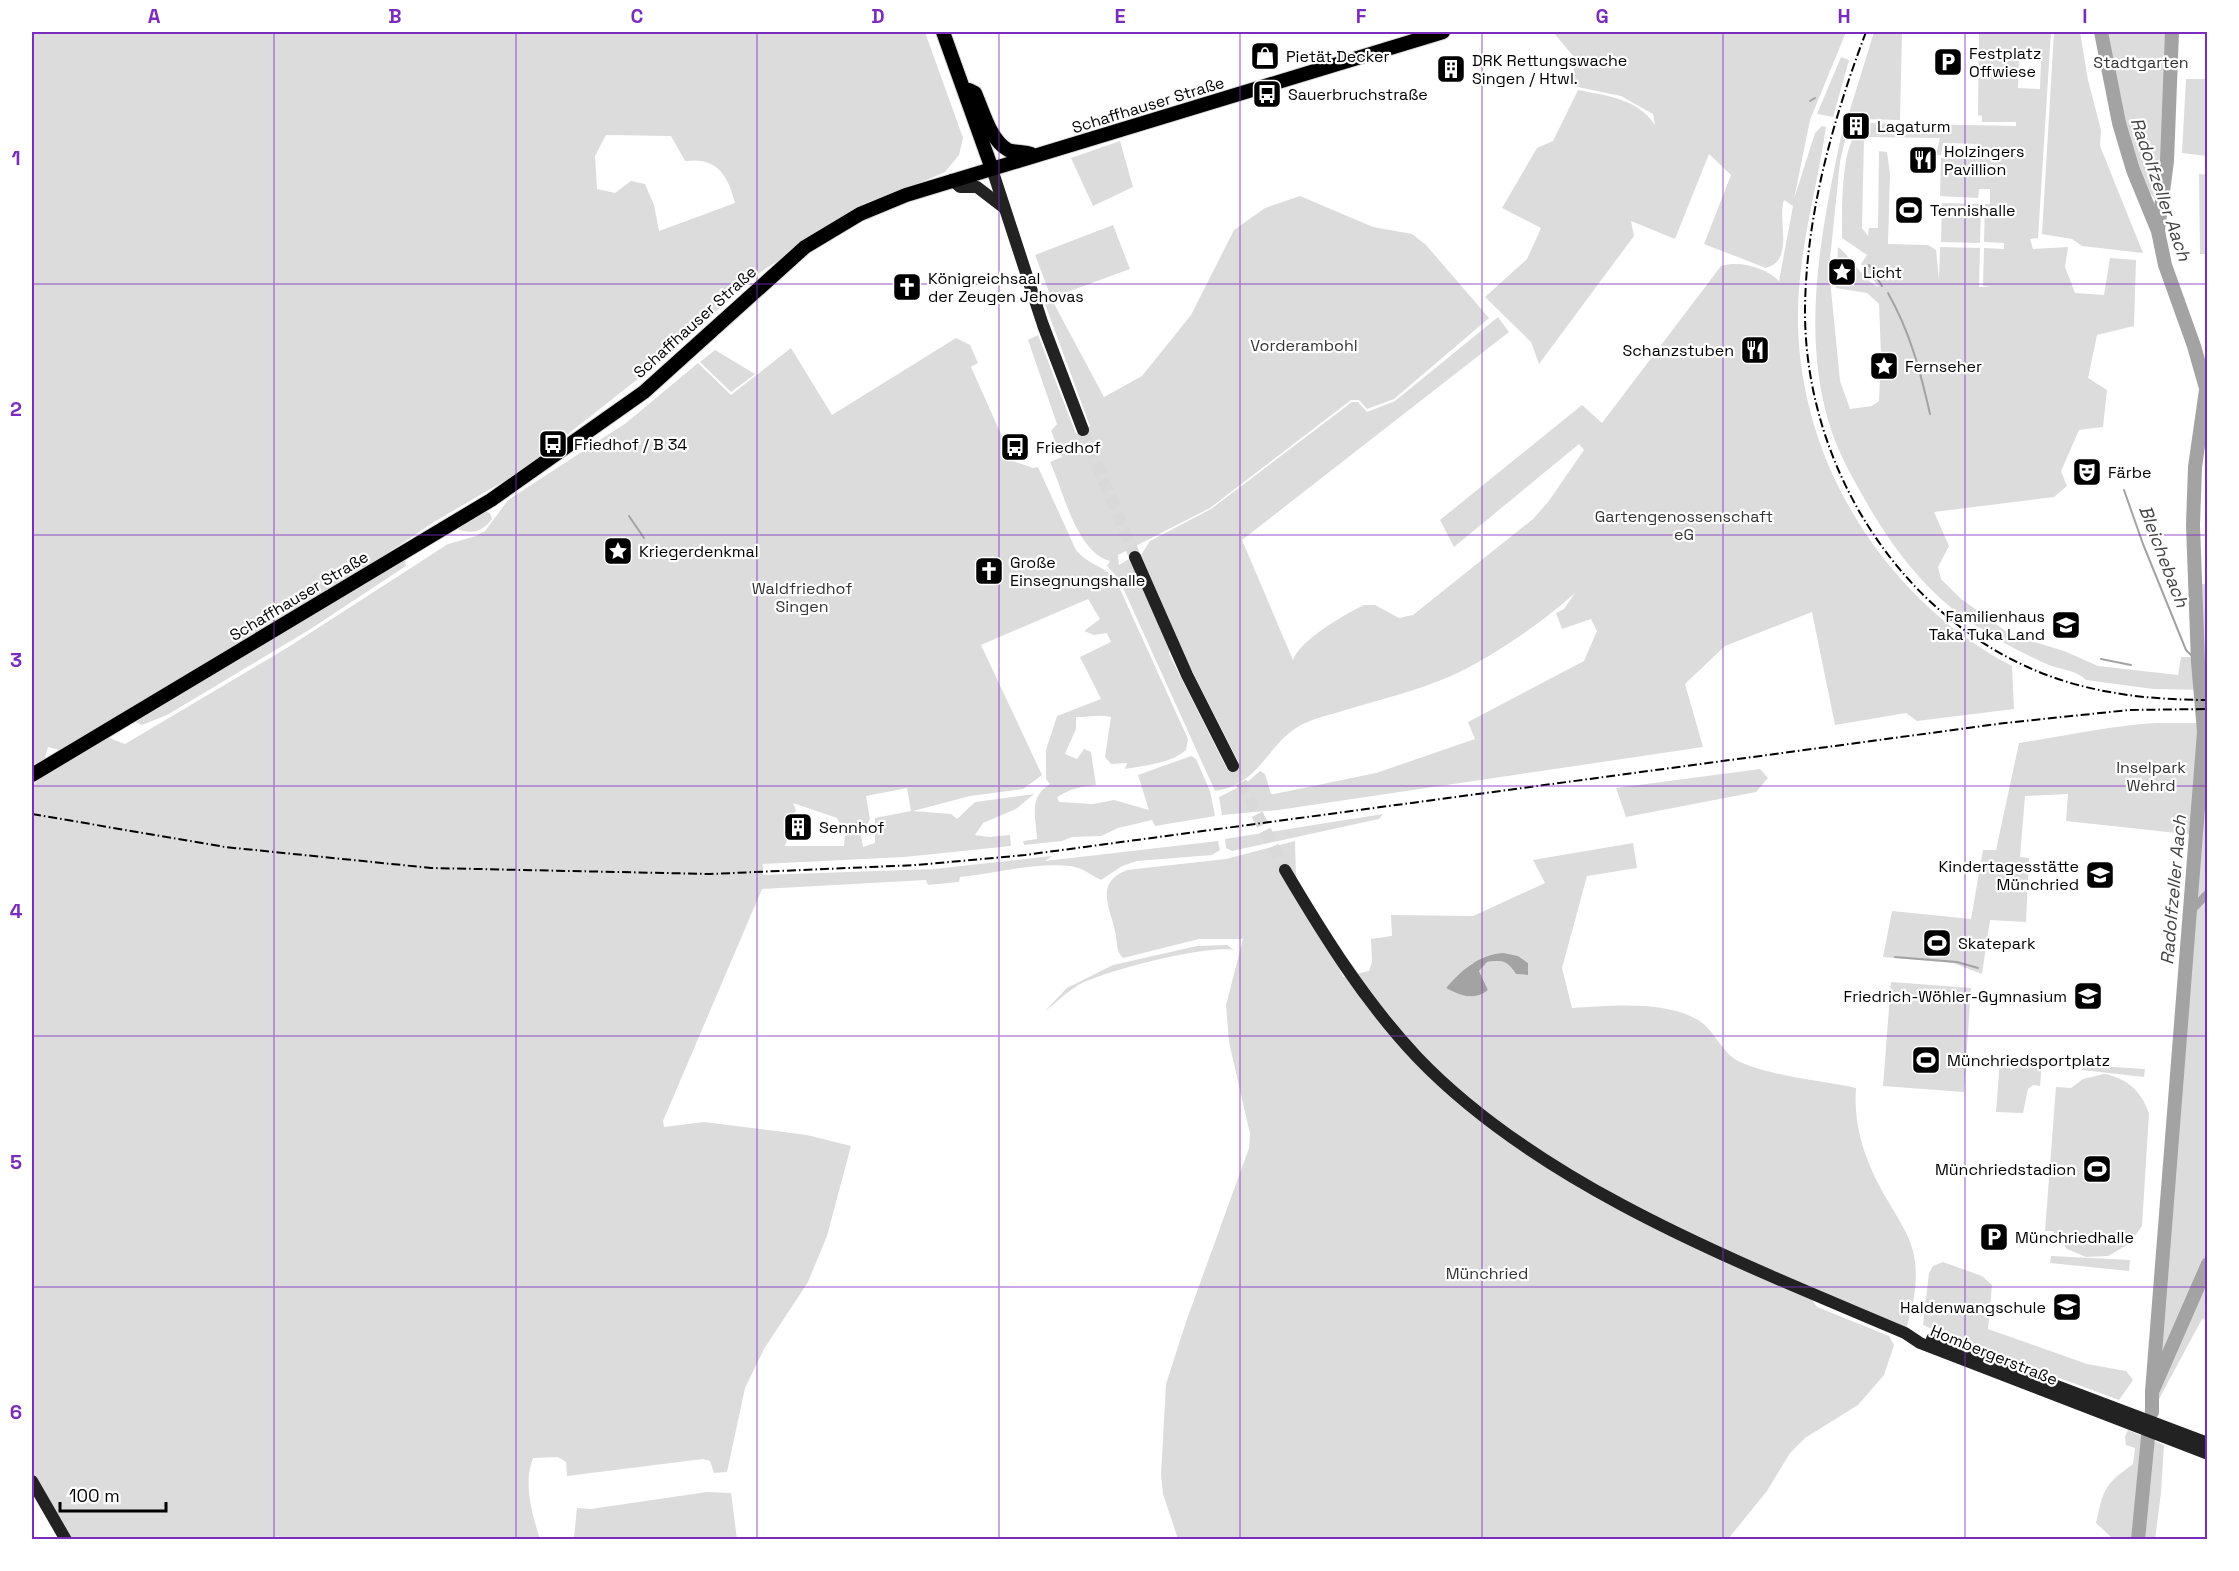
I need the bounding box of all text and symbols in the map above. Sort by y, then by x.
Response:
text: A [148,3,161,29]
text: B [388,3,402,29]
text: C [631,3,644,29]
text: D [871,3,885,29]
text: E [1114,3,1126,29]
text: F [1356,3,1367,29]
text: G [1595,3,1609,29]
text: H [1837,3,1851,29]
text: I [2082,3,2088,29]
shop icon: Pietät Decker [1249,40,1281,72]
place label: Festplatz Offwiese [1969,43,2041,82]
place label: Pietät Decker [1286,46,1390,67]
parking icon: Festplatz Offwiese [1932,46,1964,78]
place label: DRK Rettungswache Singen / Htwl. [1472,50,1627,89]
park label: Stadtgarten [2093,52,2189,73]
building icon: DRK Rettungswache Singen / Htwl. [1435,53,1467,85]
street label: Schaffhauser Straße [1069,72,1227,138]
bus stop icon: Sauerbruchstraße [1251,78,1283,110]
place label: Sauerbruchstraße [1288,84,1428,105]
building icon: Lagaturm [1840,110,1872,142]
water label: Radolfzeller Aach [2126,114,2197,265]
place label: Lagaturm [1877,116,1951,137]
place label: Holzingers Pavillion [1944,141,2024,180]
restaurant icon: Holzingers Pavillion [1907,144,1939,176]
text: 1 [11,145,21,171]
sports icon: Tennishalle [1893,194,1925,226]
place label: Tennishalle [1930,200,2016,221]
place icon: Licht [1826,256,1858,288]
street label: Schaffhauser Straße [629,261,761,383]
place label: Licht [1863,262,1902,283]
place label: Königreichsaal der Zeugen Jehovas [928,268,1084,307]
church icon: Königreichsaal der Zeugen Jehovas [891,271,923,303]
restaurant icon: Schanzstuben [1739,334,1771,366]
park label: Vorderambohl [1250,335,1358,356]
place label: Schanzstuben [1622,340,1734,361]
place icon: Fernseher [1868,350,1900,382]
place label: Fernseher [1905,356,1982,377]
text: 2 [10,396,22,422]
bus stop icon: Friedhof / B 34 [537,428,569,460]
bus stop icon: Friedhof [999,431,1031,463]
place label: Friedhof / B 34 [574,434,687,455]
place label: Friedhof [1036,437,1101,458]
theatre icon: Färbe [2071,456,2103,488]
place label: Färbe [2108,462,2152,483]
water label: Bleichebach [2134,502,2194,611]
park label: Gartengenossenschaft eG [1595,506,1773,545]
place icon: Kriegerdenkmal [602,535,634,567]
place label: Kriegerdenkmal [639,541,759,562]
street label: Schaffhauser Straße [226,546,372,646]
place label: Große Einsegnungshalle [1010,552,1145,591]
church icon: Große Einsegnungshalle [973,555,1005,587]
park label: Waldfriedhof Singen [752,578,852,617]
place label: Familienhaus Taka Tuka Land [1929,606,2045,645]
school or university icon: Familienhaus Taka Tuka Land [2050,609,2082,641]
text: 3 [10,647,22,673]
park label: Inselpark Wehrd [2116,757,2186,796]
building icon: Sennhof [782,811,814,843]
water label: Radolfzeller Aach [2155,813,2191,966]
place label: Sennhof [819,817,884,838]
place label: Kindertagesstätte Münchried [1938,856,2079,895]
school or university icon: Kindertagesstätte Münchried [2084,859,2116,891]
text: 4 [10,898,23,924]
sports icon: Skatepark [1921,927,1953,959]
place label: Skatepark [1958,933,2036,954]
school or university icon: Friedrich-Wöhler-Gymnasium [2072,980,2104,1012]
place label: Friedrich-Wöhler-Gymnasium [1844,986,2067,1007]
sports icon: Münchriedsportplatz [1910,1044,1942,1076]
place label: Münchriedsportplatz [1947,1050,2110,1071]
text: 5 [10,1149,22,1175]
sports icon: Münchriedstadion [2081,1153,2113,1185]
place label: Münchriedstadion [1935,1159,2076,1180]
parking icon: Münchriedhalle [1978,1221,2010,1253]
place label: Münchriedhalle [2015,1227,2134,1248]
park label: Münchried [1446,1263,1528,1284]
school or university icon: Haldenwangschule [2051,1291,2083,1323]
place label: Haldenwangschule [1900,1297,2046,1318]
street label: Hombergerstraße [1927,1320,2061,1390]
text: 6 [10,1399,22,1425]
scale bar [60,1475,166,1513]
text: 100 m [69,1484,120,1507]

